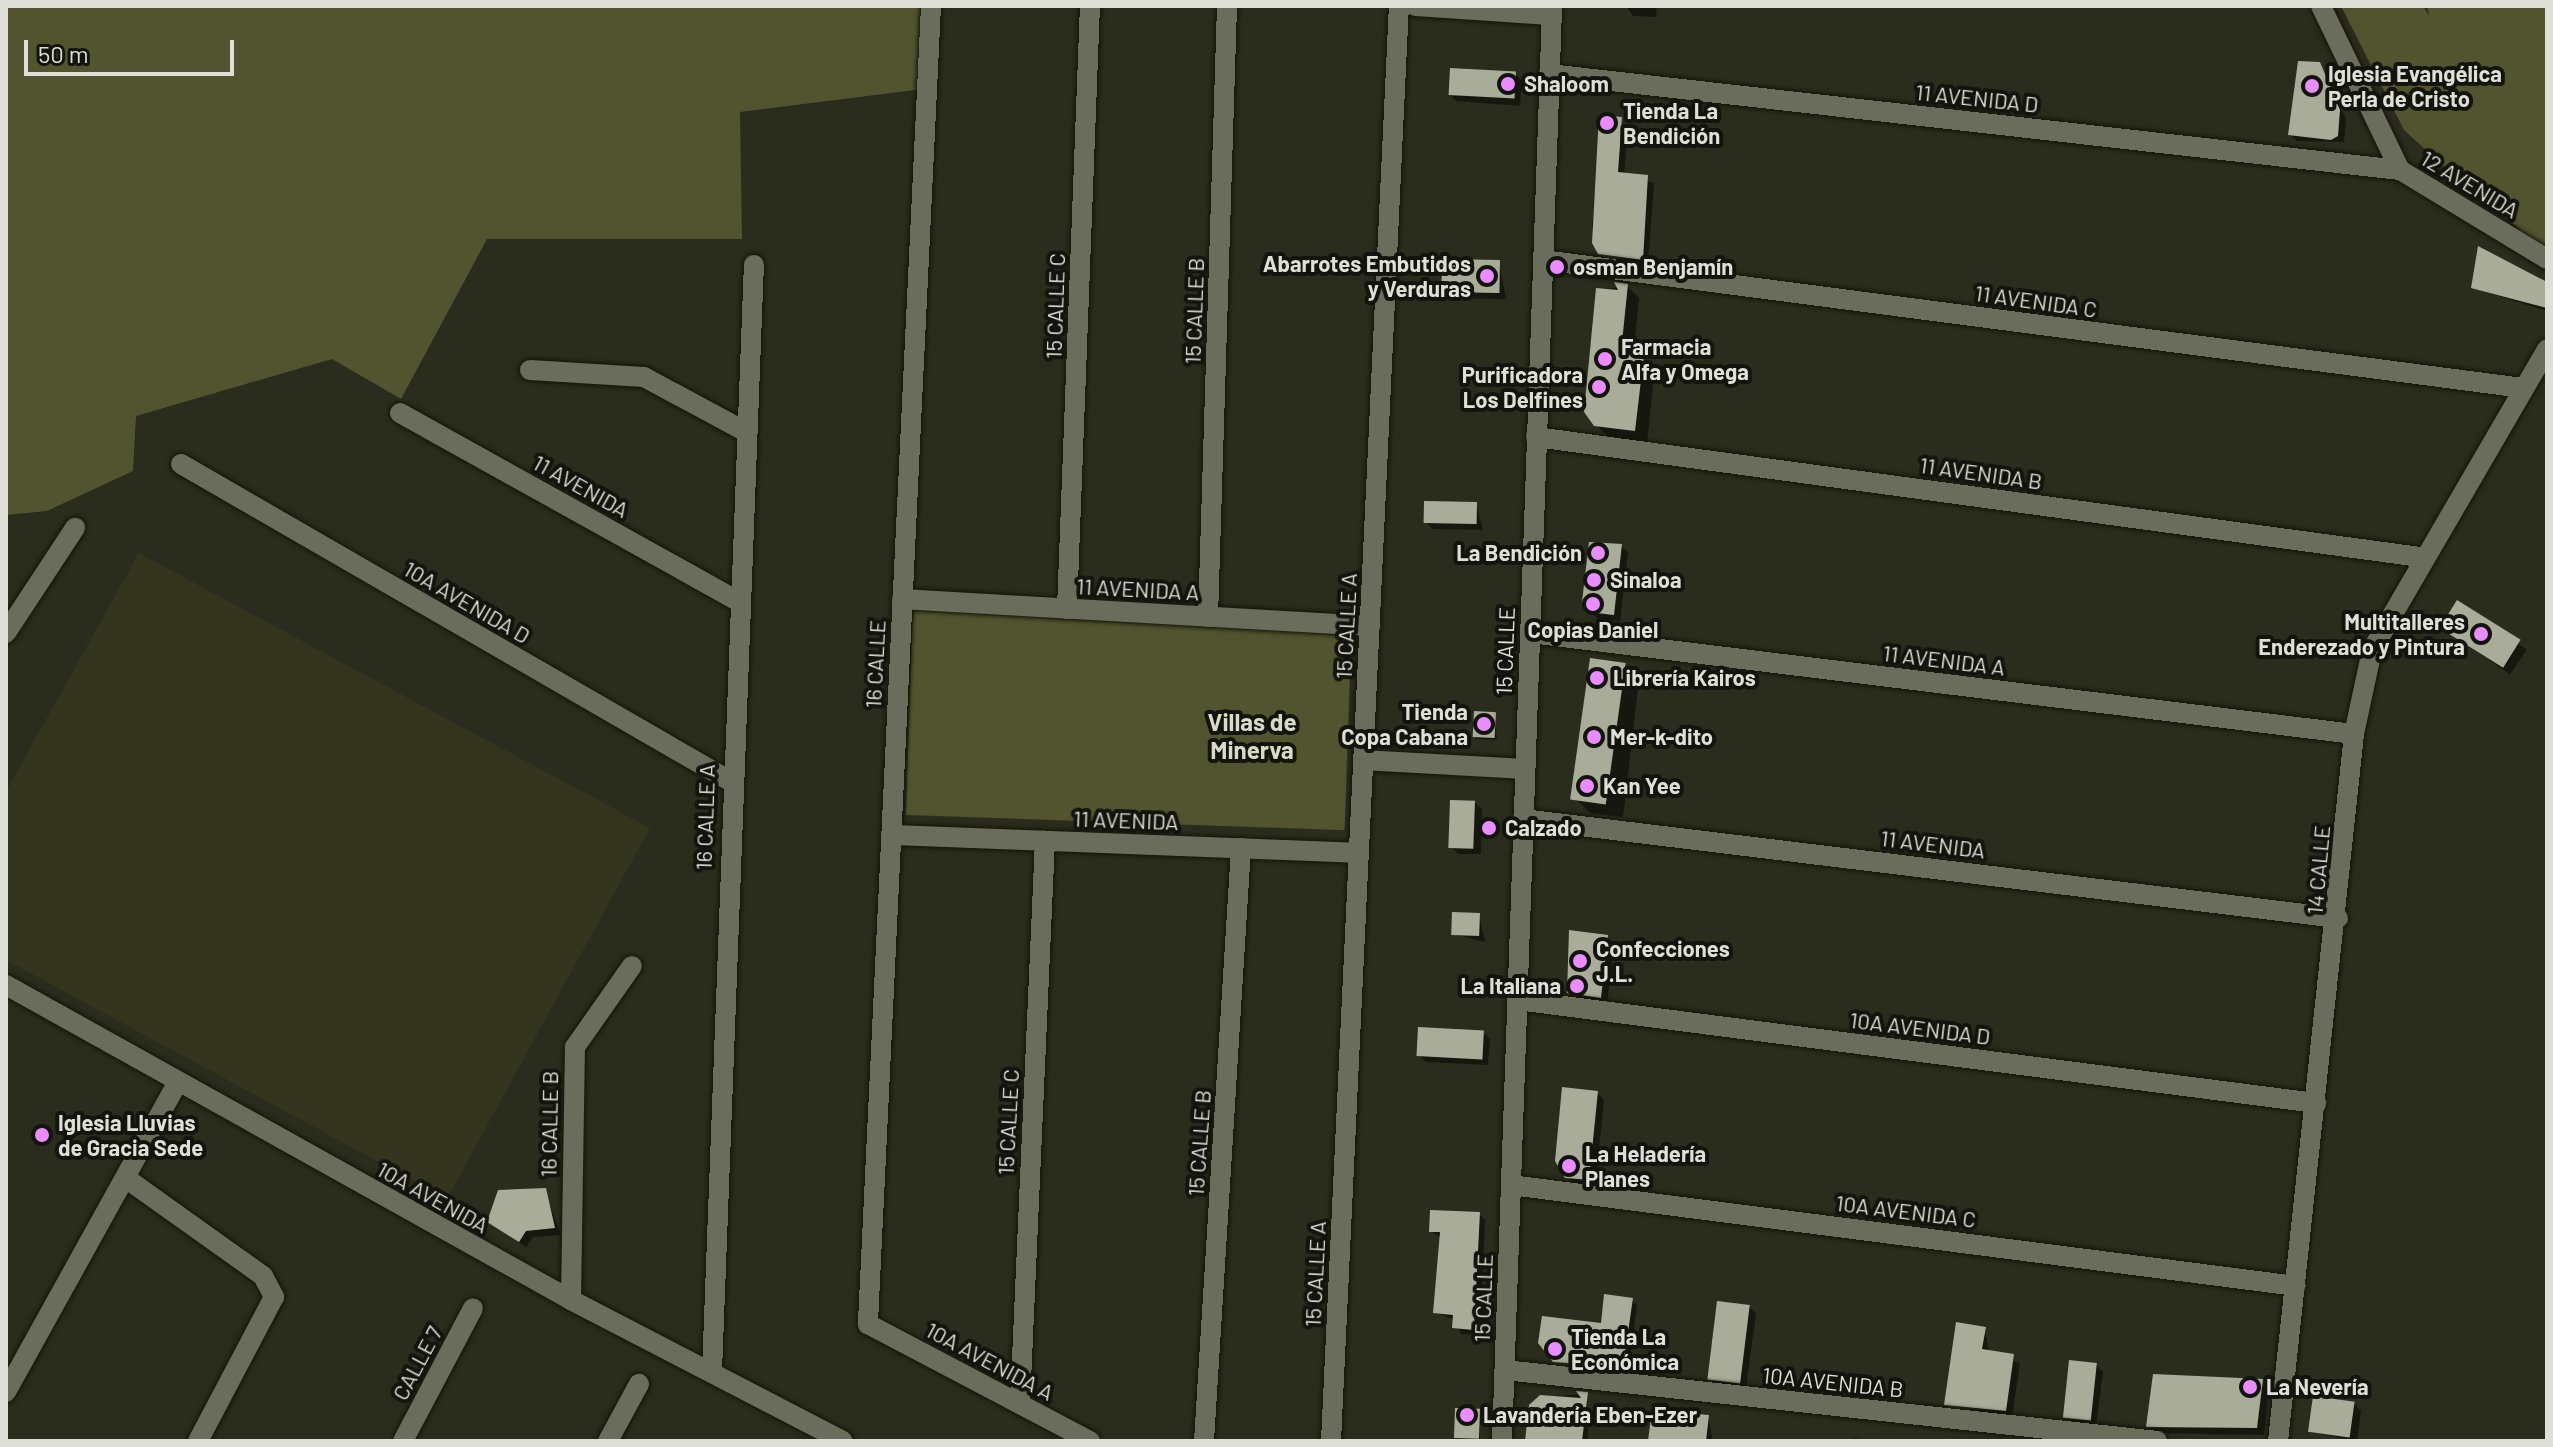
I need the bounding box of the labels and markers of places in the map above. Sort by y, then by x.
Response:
place label: Iglesia Evangélica Perla de Cristo [2328,60,2502,112]
place label: Shaloom [1524,71,1609,97]
marker: Shaloom [1499,75,1517,93]
marker: Iglesia Evangélica Perla de Cristo [2303,77,2321,95]
place label: Tienda La Bendición [1623,97,1720,148]
marker: Tienda La Bendición [1598,114,1616,132]
place label: Abarrotes Embutidos y Verduras [1263,250,1471,302]
place label: osman Benjamín [1573,254,1733,280]
marker: osman Benjamín [1548,258,1566,276]
marker: Abarrotes Embutidos y Verduras [1478,267,1496,285]
place label: Farmacia Alfa y Omega [1621,333,1749,384]
marker: Farmacia Alfa y Omega [1596,350,1614,368]
place label: Purificadora Los Delfines [1462,361,1583,412]
marker: Purificadora Los Delfines [1590,378,1608,396]
place label: La Bendición [1456,540,1582,566]
marker: La Bendición [1589,544,1607,562]
place label: Sinaloa [1610,567,1682,593]
marker: Sinaloa [1585,571,1603,589]
marker: Copias Daniel [1584,595,1602,613]
place label: Multitalleres Enderezado y Pintura [2258,608,2465,660]
place label: Copias Daniel [1528,617,1658,643]
marker: Multitalleres Enderezado y Pintura [2472,625,2490,643]
place label: Librería Kairos [1613,665,1756,691]
marker: Librería Kairos [1588,669,1606,687]
place label: Tienda Copa Cabana [1341,698,1468,750]
marker: Tienda Copa Cabana [1475,715,1493,733]
place label: Mer-k-dito [1610,724,1713,750]
marker: Mer-k-dito [1585,728,1603,746]
place label: Kan Yee [1603,773,1681,799]
marker: Kan Yee [1578,777,1596,795]
place label: Calzado [1505,815,1582,841]
marker: Calzado [1480,819,1498,837]
place label: Confecciones J.L. [1596,935,1730,986]
marker: Confecciones J.L. [1571,952,1589,970]
place label: La Italiana [1460,973,1561,999]
marker: La Italiana [1568,977,1586,995]
place label: Iglesia Lluvias de Gracia Sede [58,1109,203,1160]
marker: Iglesia Lluvias de Gracia Sede [33,1126,51,1144]
place label: La Heladería Planes [1585,1140,1706,1192]
marker: La Heladería Planes [1560,1157,1578,1175]
place label: Tienda La Económica [1571,1323,1679,1374]
marker: Tienda La Económica [1546,1340,1564,1358]
place label: La Nevería [2266,1374,2369,1400]
marker: La Nevería [2241,1378,2259,1396]
place label: Lavandería Eben-Ezer [1483,1402,1697,1428]
marker: Lavandería Eben-Ezer [1458,1406,1476,1424]

